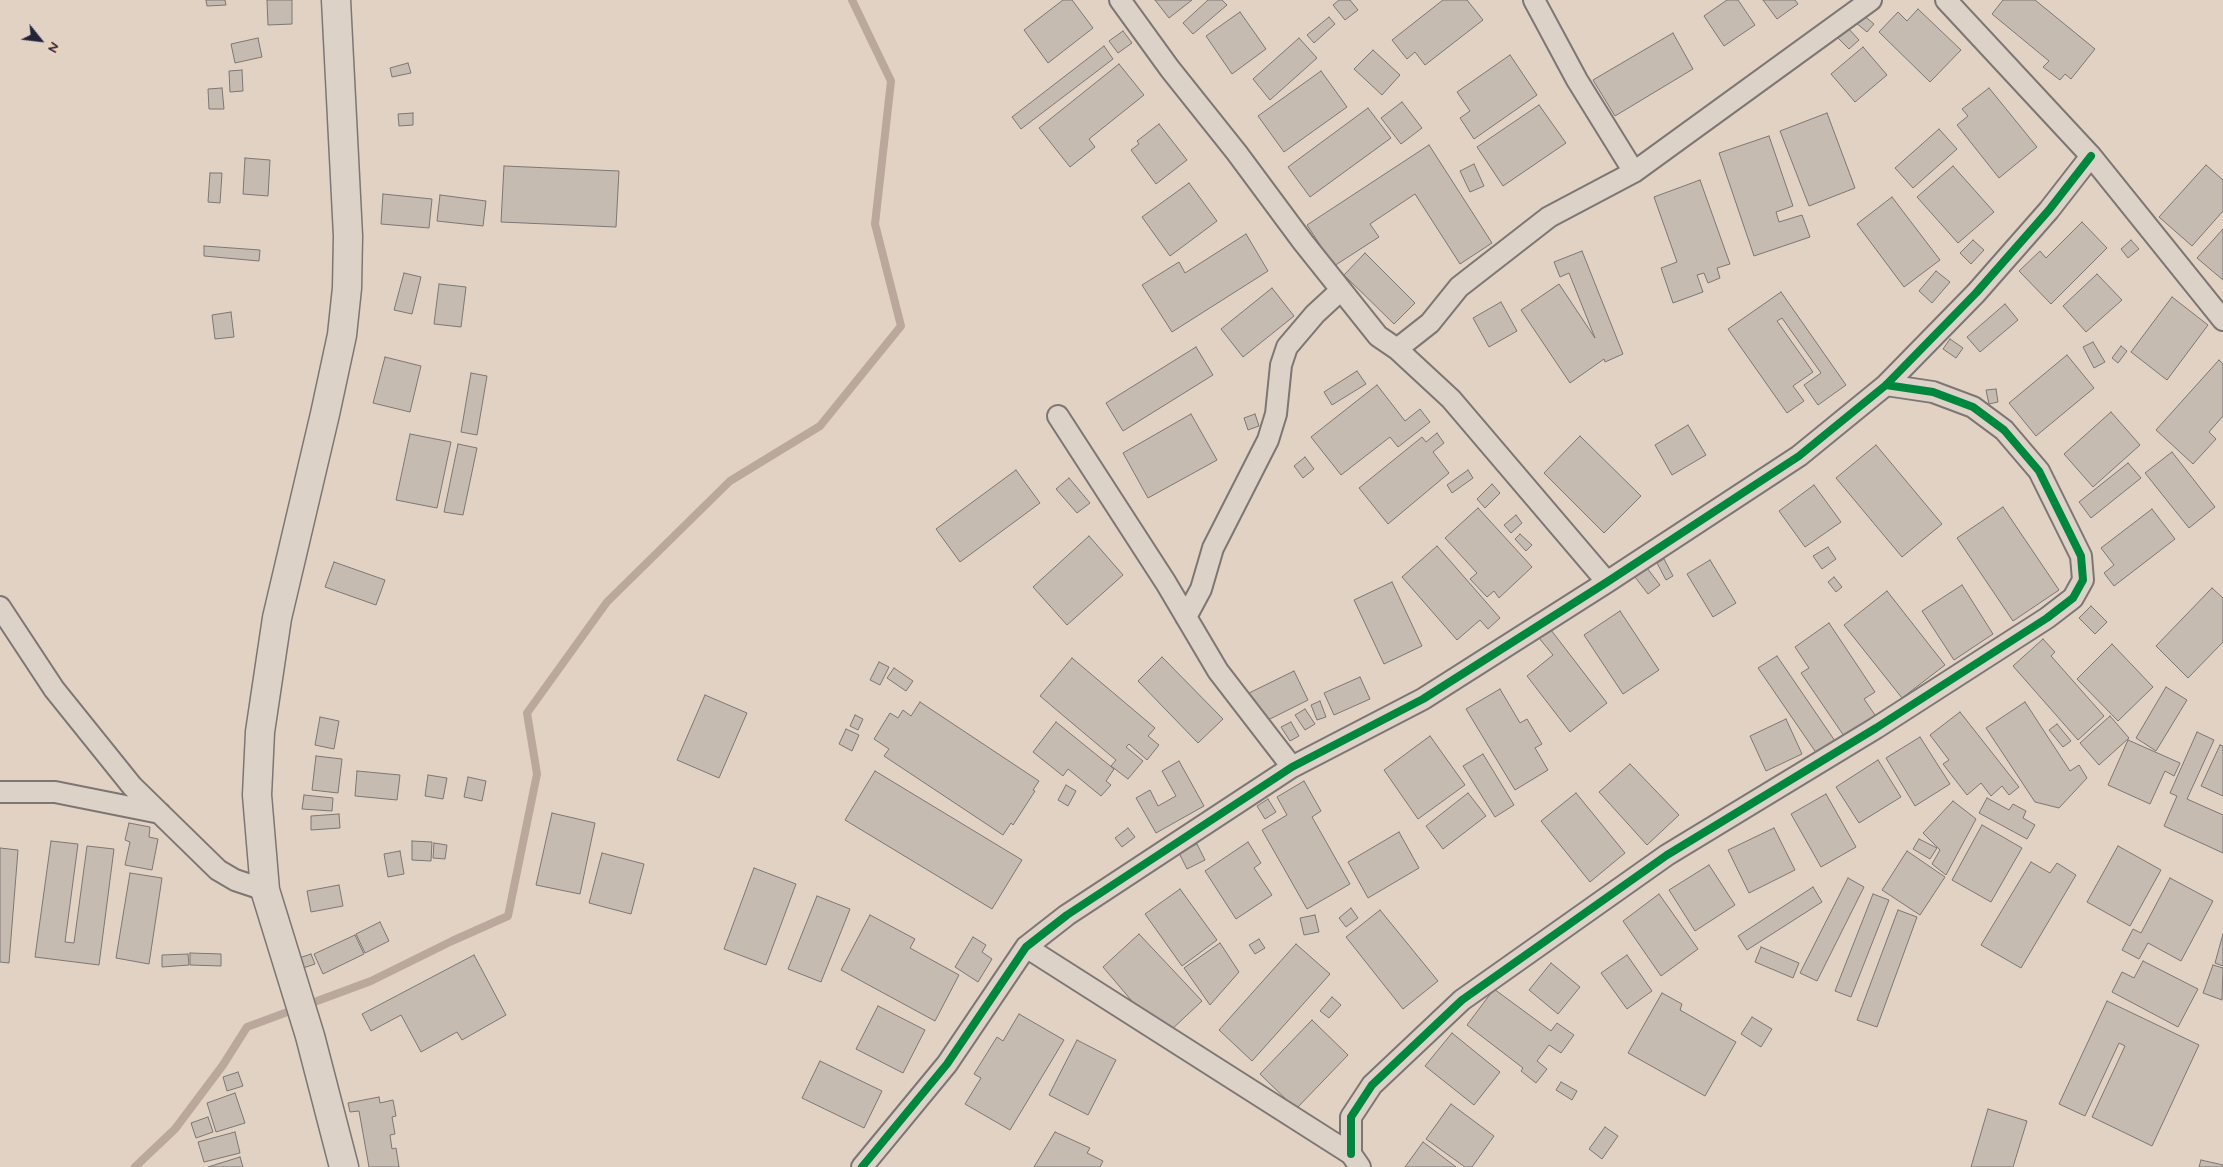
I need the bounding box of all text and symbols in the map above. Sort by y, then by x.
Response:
north arrow [15,15,65,65]
text: N [43,39,63,56]

